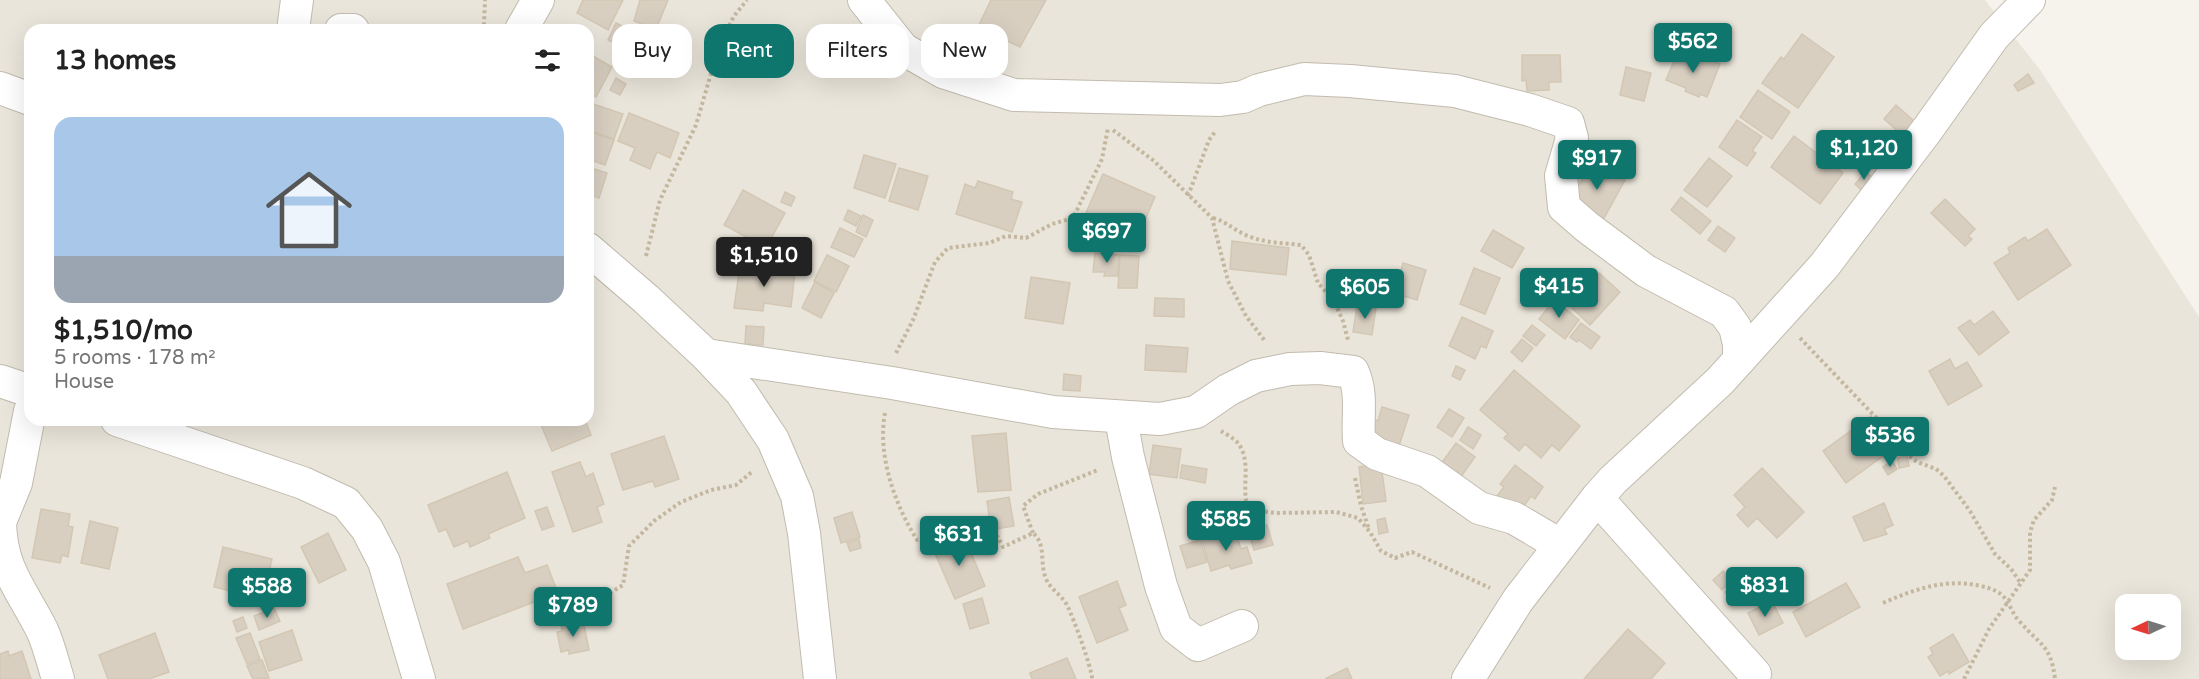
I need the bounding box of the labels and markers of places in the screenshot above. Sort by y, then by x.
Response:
pin: $562 [1657,23,1729,74]
pin: $1,120 [1815,130,1913,181]
pin: $917 [1561,140,1633,191]
pin: $697 [1071,213,1143,264]
pin: $1,510 [715,237,813,288]
pin: $415 [1523,268,1595,319]
pin: $605 [1329,269,1401,320]
pin: $536 [1854,417,1926,468]
pin: $585 [1190,501,1262,552]
pin: $631 [923,516,995,567]
pin: $831 [1729,567,1801,618]
pin: $588 [231,568,303,619]
pin: $789 [537,587,609,638]

